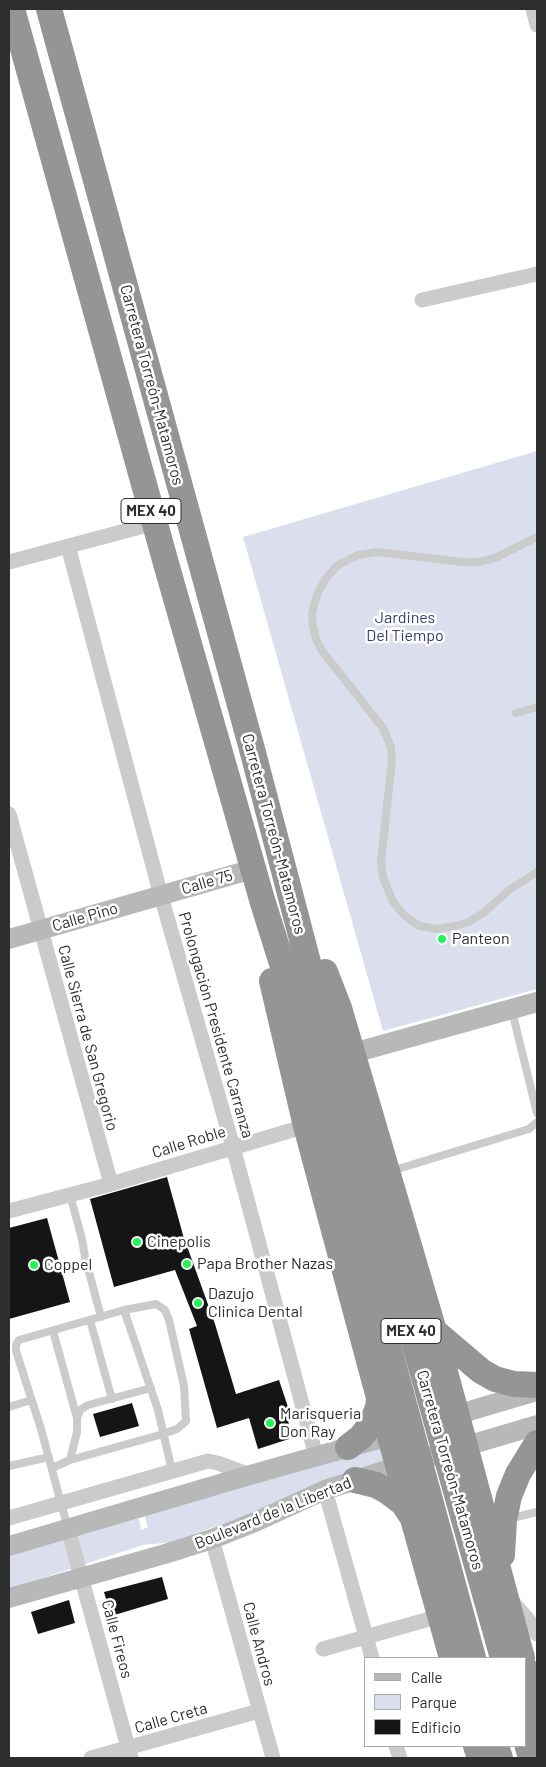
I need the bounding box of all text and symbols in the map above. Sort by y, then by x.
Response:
street label: Carretera Torreón-Matamoros [116,283,188,487]
road number: MEX 40 [121,498,181,524]
park label: Jardines Del Tiempo [366,608,444,646]
street label: Carretera Torreón-Matamoros [238,732,310,936]
street label: Calle 75 [179,866,235,898]
street label: Calle Pino [50,898,120,936]
street label: Prolongación Presidente Carranza [174,910,258,1140]
place label: Panteon [452,929,510,949]
marker: Panteon [436,933,448,945]
street label: Calle Sierra de San Gregorio [54,943,122,1133]
street label: Calle Roble [150,1122,228,1162]
place label: Cinepolis [147,1232,211,1252]
marker: Cinepolis [131,1236,143,1248]
place label: Papa Brother Nazas [197,1254,333,1274]
place label: Coppel [44,1255,92,1275]
marker: Papa Brother Nazas [181,1258,193,1270]
marker: Coppel [28,1259,40,1271]
place label: Dazujo Clinica Dental [208,1284,303,1322]
marker: Dazujo Clinica Dental [192,1297,204,1309]
road number: MEX 40 [381,1318,441,1344]
street label: Carretera Torreón-Matamoros [412,1368,488,1572]
place label: Marisqueria Don Ray [280,1404,361,1442]
marker: Marisqueria Don Ray [264,1417,276,1429]
street label: Boulevard de la Libertad [192,1473,354,1553]
street label: Calle Fireos [97,1598,137,1680]
street label: Calle Andros [239,1600,279,1688]
legend [364,1657,526,1747]
text: Calle [411,1668,443,1686]
text: Parque [411,1693,457,1711]
street label: Calle Creta [132,1698,210,1738]
text: Edificio [411,1718,461,1736]

